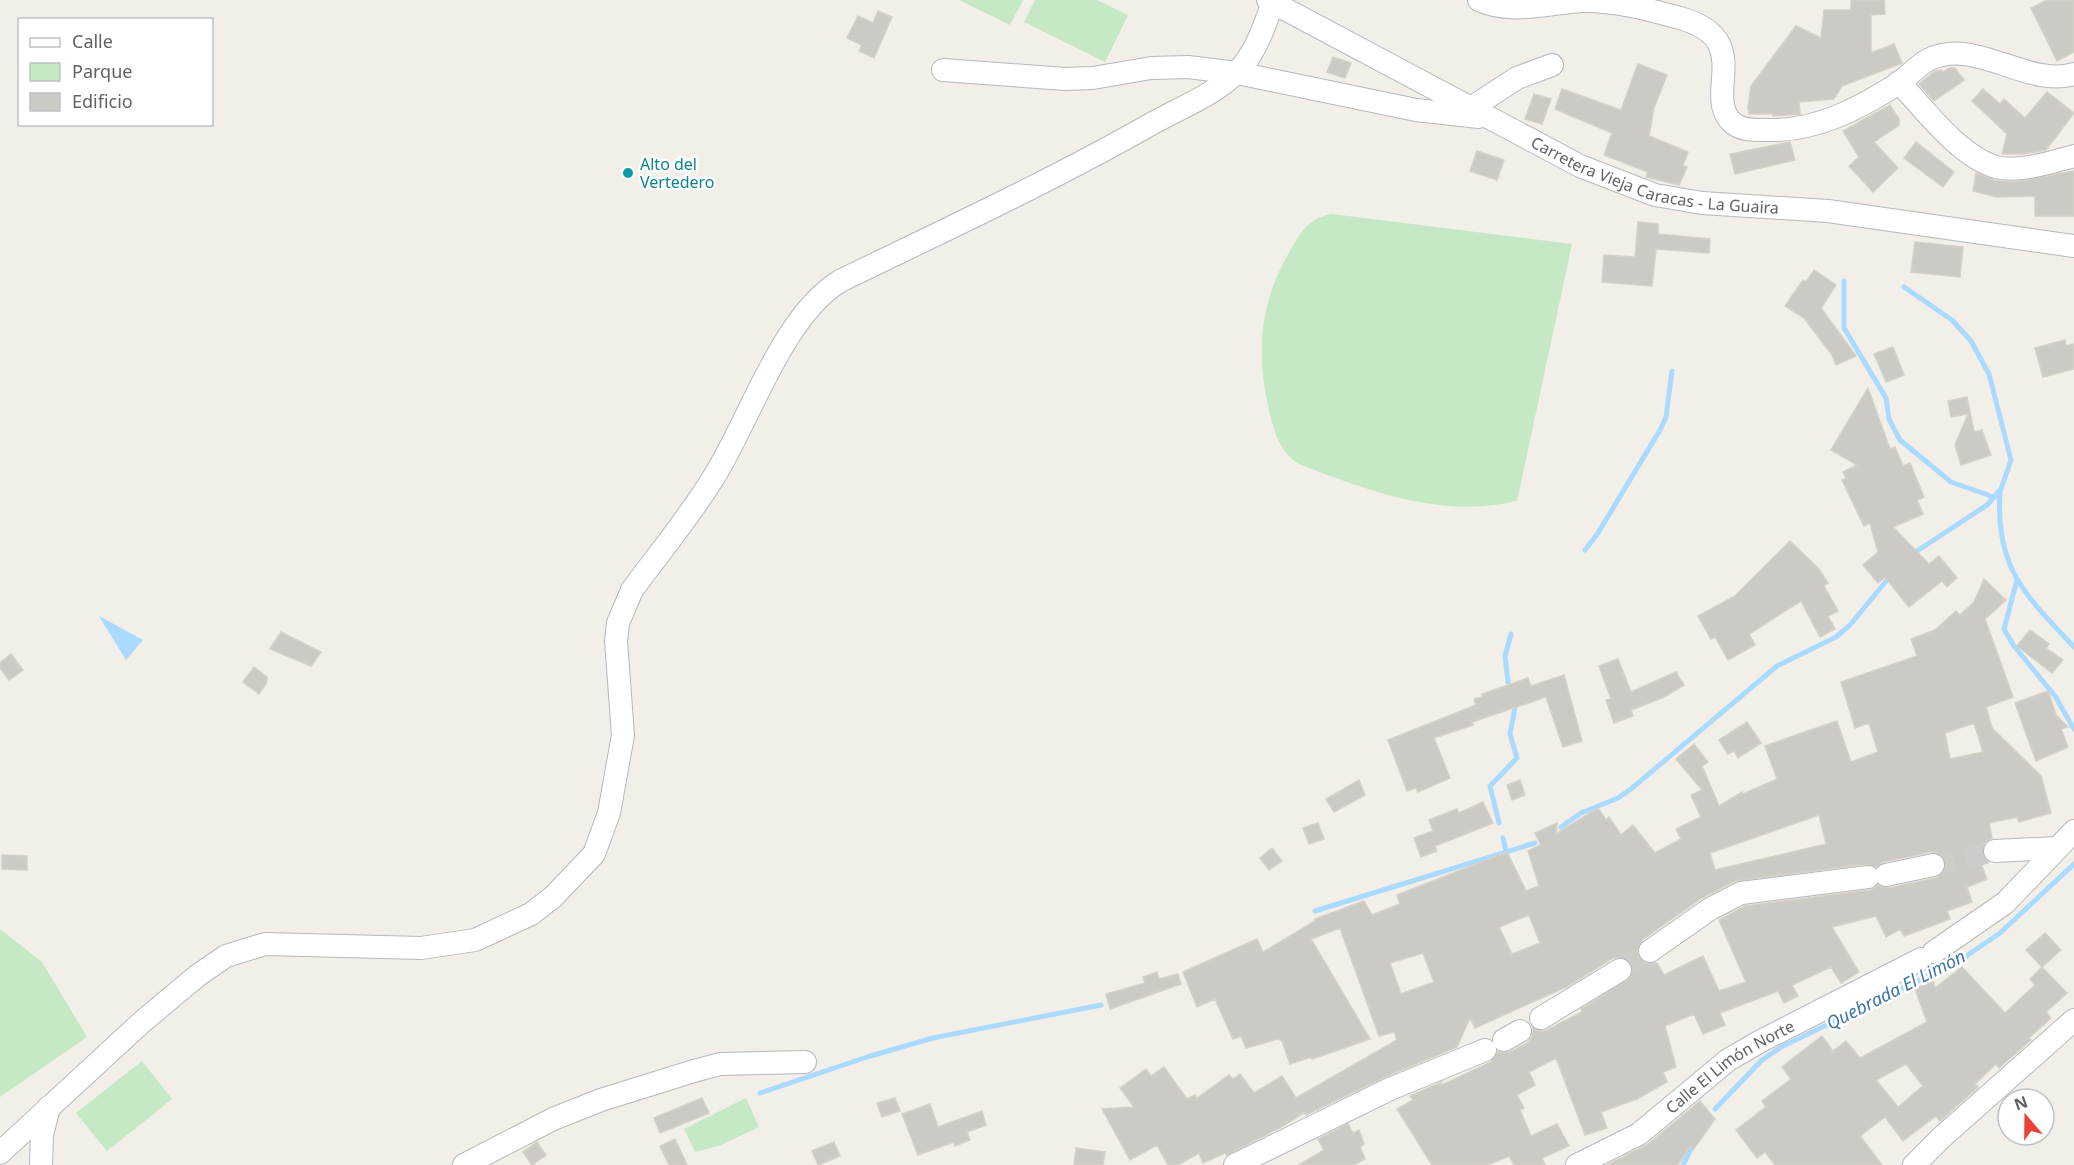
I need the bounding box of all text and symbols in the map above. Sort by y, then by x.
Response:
legend [18,18,213,126]
text: Calle [72,29,113,53]
text: Parque [72,59,132,83]
text: Edificio [72,89,133,113]
street label: Carretera Vieja Caracas - La Guaira [1527,131,1780,219]
place label: Alto del Vertedero [640,153,715,193]
marker: Alto del Vertedero [621,166,635,180]
water label: Quebrada El Limón [1822,944,1969,1035]
street label: Calle El Limón Norte [1661,1015,1798,1118]
north arrow [1996,1087,2056,1147]
text: N [2011,1090,2031,1115]

